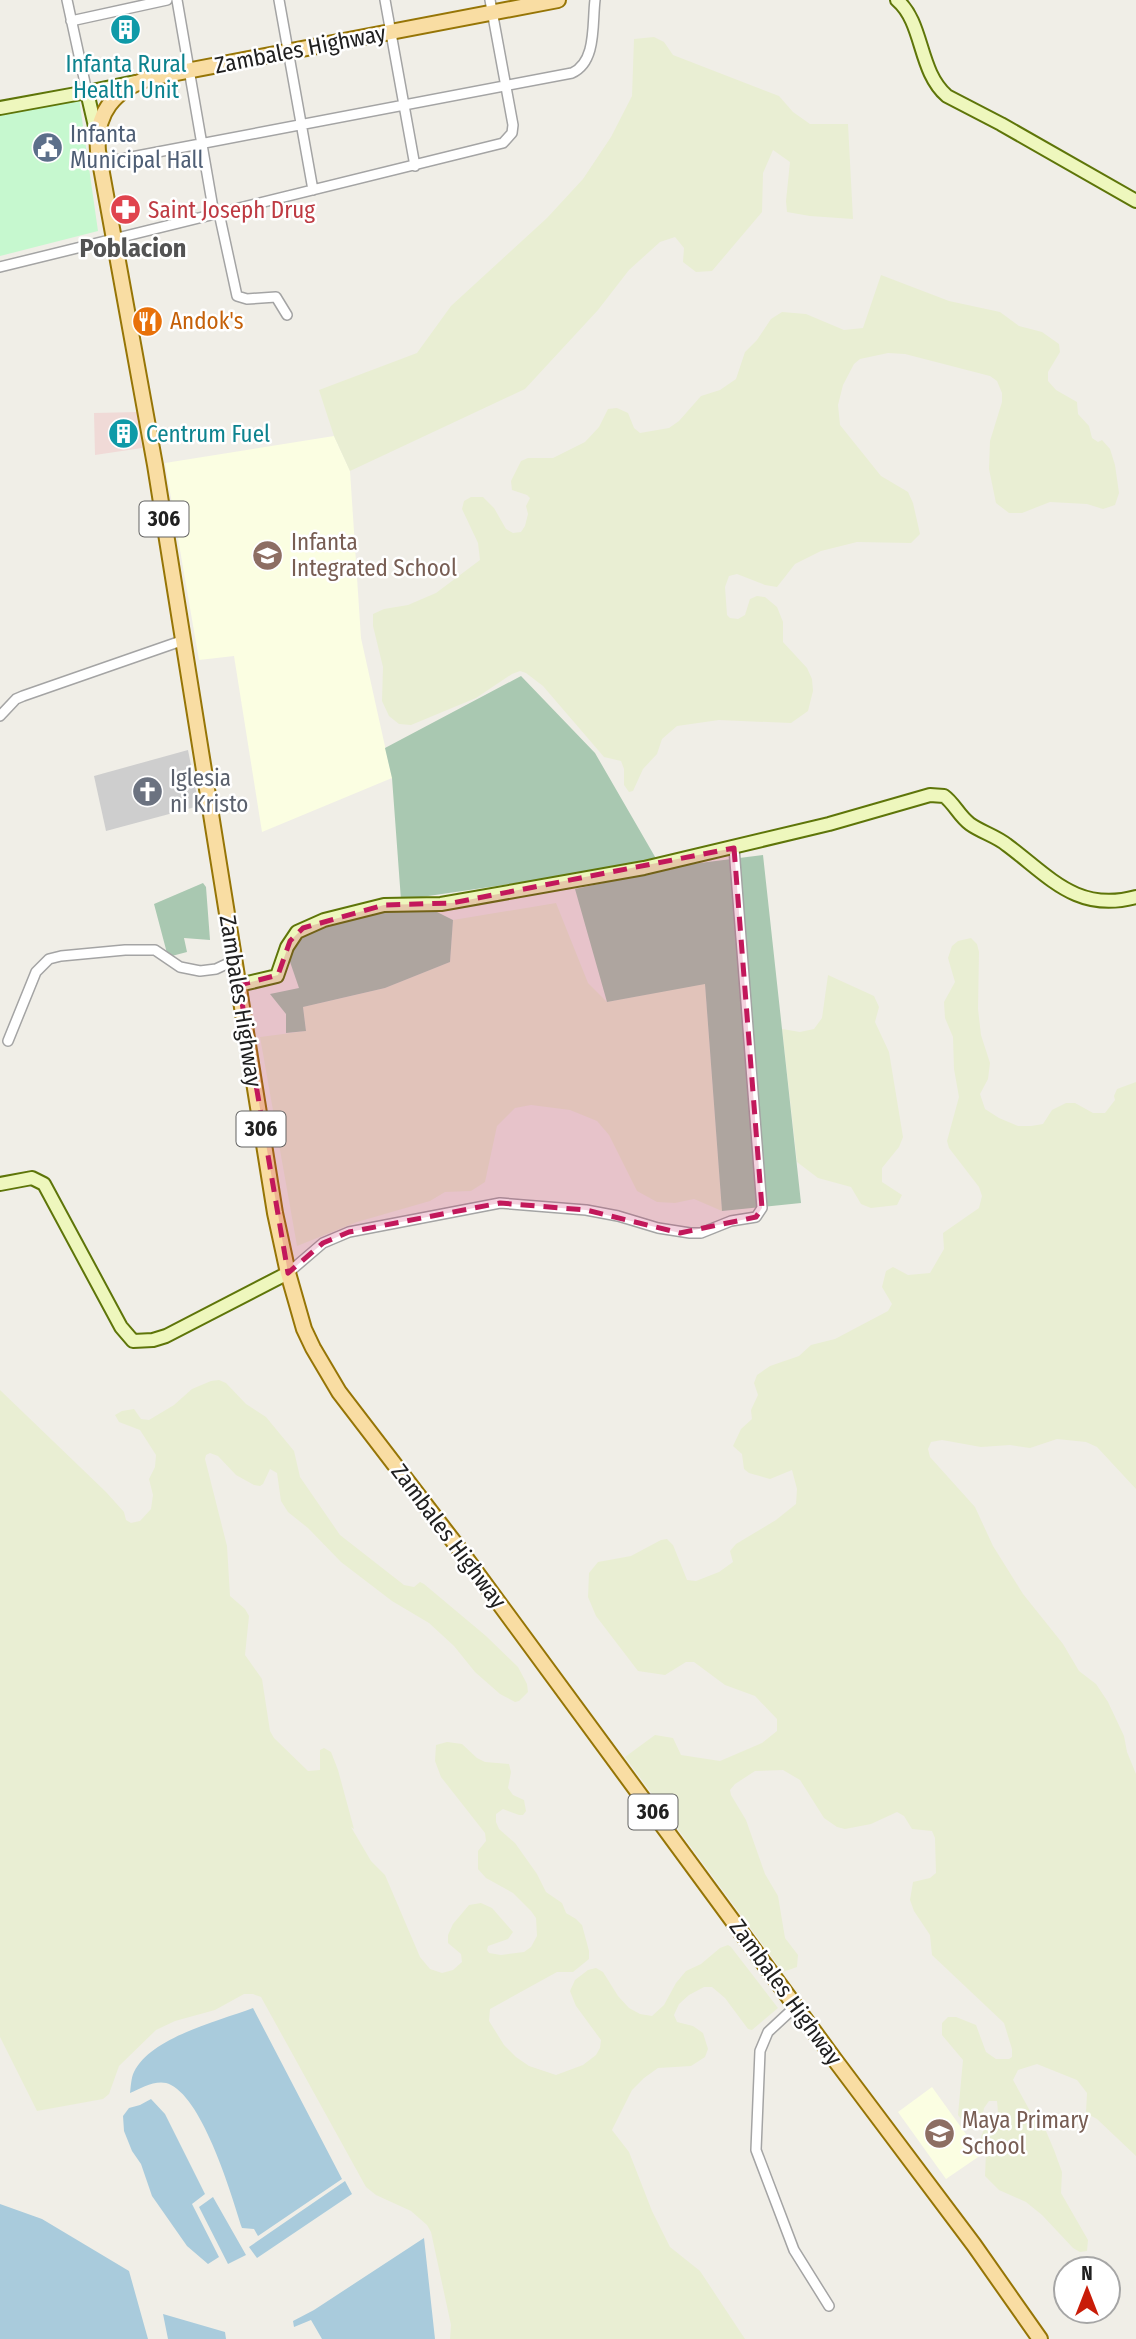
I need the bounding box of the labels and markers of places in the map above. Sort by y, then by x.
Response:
building icon: Infanta Rural Health Unit [109,13,143,47]
place label: Infanta Rural Health Unit [65,50,187,104]
place label: Infanta Municipal Hall [70,120,204,174]
public building icon: Infanta Municipal Hall [30,130,64,164]
pharmacy icon: Saint Joseph Drug [108,193,142,227]
place label: Saint Joseph Drug [148,196,315,224]
restaurant icon: Andok's [130,304,164,338]
place label: Andok's [170,307,244,335]
building icon: Centrum Fuel [106,417,140,451]
place label: Centrum Fuel [146,420,270,448]
place label: Infanta Integrated School [291,528,457,582]
school or university icon: Infanta Integrated School [251,538,285,572]
place label: Iglesia ni Kristo [170,764,248,818]
church icon: Iglesia ni Kristo [130,774,164,808]
place label: Maya Primary School [962,2106,1089,2160]
school or university icon: Maya Primary School [922,2116,956,2150]

